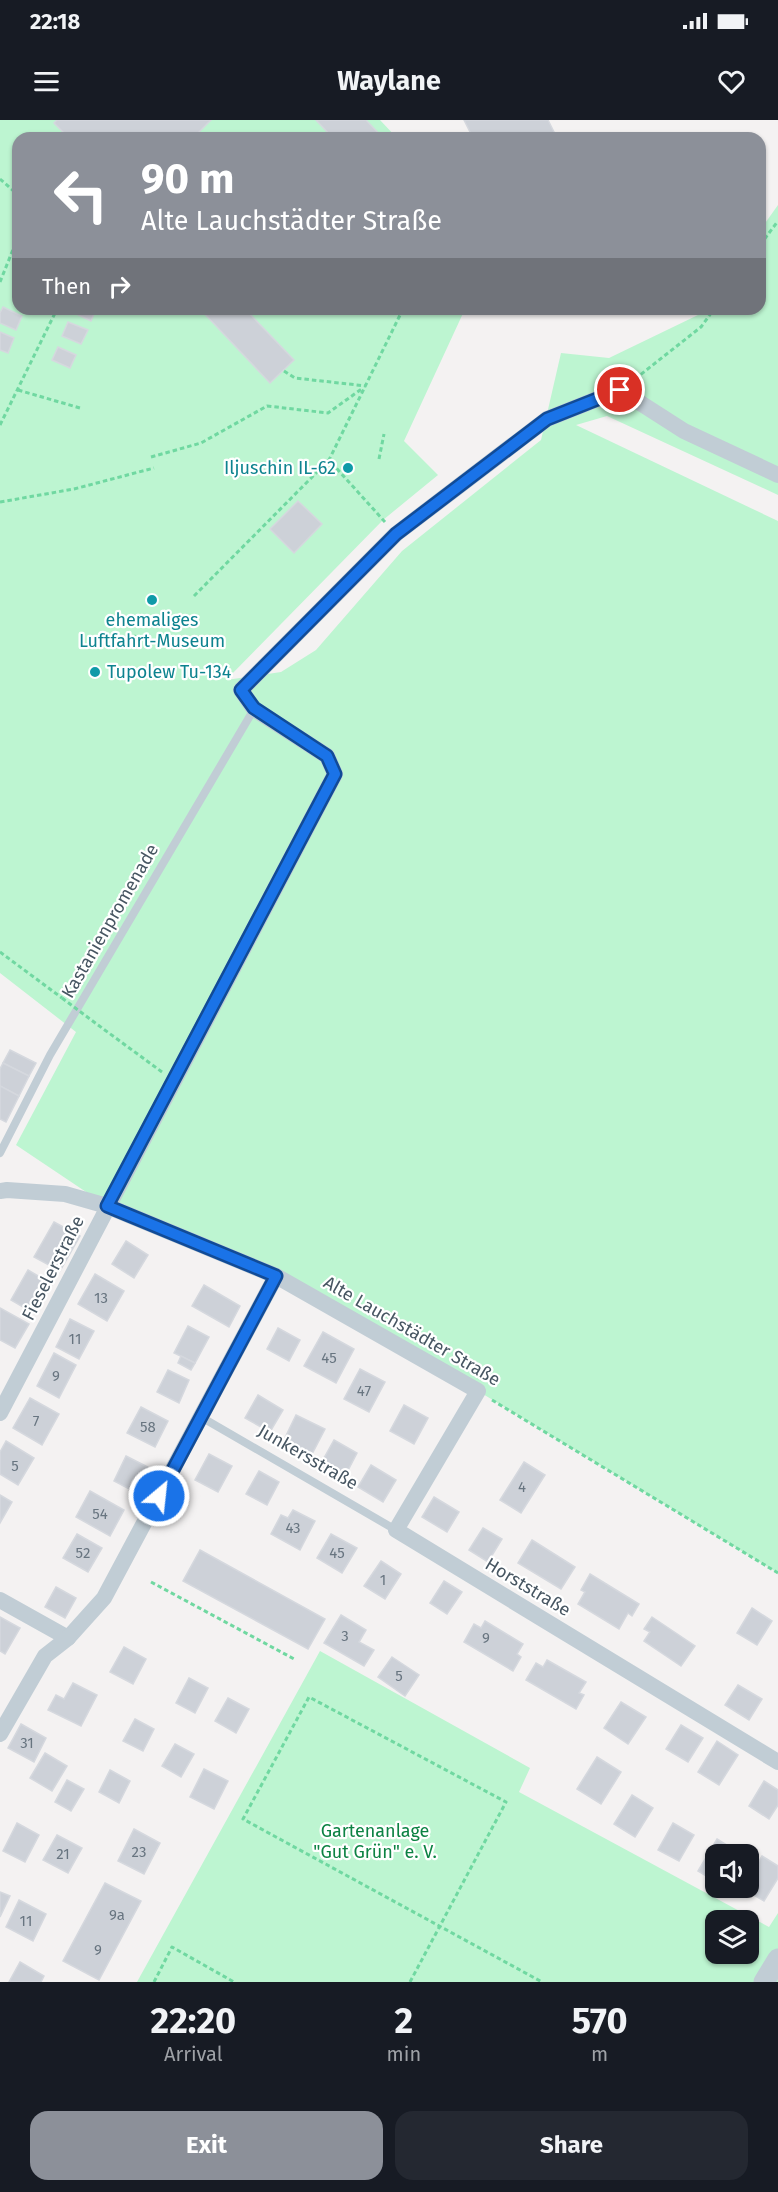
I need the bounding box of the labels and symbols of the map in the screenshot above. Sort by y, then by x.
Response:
pin [594,364,645,415]
place label: Iljuschin IL-62 [224,457,336,479]
marker: Iljuschin IL-62 [341,461,355,475]
marker: ehemaliges Luftfahrt-Museum [145,593,159,607]
place label: ehemaliges Luftfahrt-Museum [79,609,225,652]
place label: Tupolew Tu-134 [107,661,232,683]
marker: Tupolew Tu-134 [88,665,102,679]
street label: Kastanienpromenade [57,840,163,1002]
street label: Fieselerstraße [17,1212,89,1324]
street label: Alte Lauchstädter Straße [320,1271,504,1391]
house number: 13 [94,1289,108,1307]
house number: 11 [69,1330,81,1348]
house number: 45 [321,1349,337,1367]
house number: 9 [52,1367,60,1385]
house number: 47 [357,1382,371,1400]
house number: 7 [33,1412,40,1430]
house number: 58 [140,1418,156,1436]
street label: Junkersstraße [254,1420,362,1494]
house number: 5 [11,1457,19,1475]
position arrow [127,1464,191,1528]
house number: 4 [518,1478,526,1496]
house number: 54 [92,1505,108,1523]
house number: 43 [285,1519,301,1537]
house number: 52 [76,1544,90,1562]
house number: 45 [329,1544,345,1562]
street label: Horststraße [481,1553,575,1621]
house number: 1 [380,1571,386,1589]
house number: 3 [341,1627,349,1645]
house number: 9 [482,1629,490,1647]
house number: 5 [395,1667,403,1685]
house number: 31 [20,1734,34,1752]
park label: Gartenanlage "Gut Grün" e. V. [313,1820,437,1863]
house number: 23 [132,1843,146,1861]
house number: 21 [56,1845,70,1863]
house number: 9a [109,1906,125,1924]
house number: 11 [20,1912,32,1930]
house number: 9 [94,1941,102,1959]

